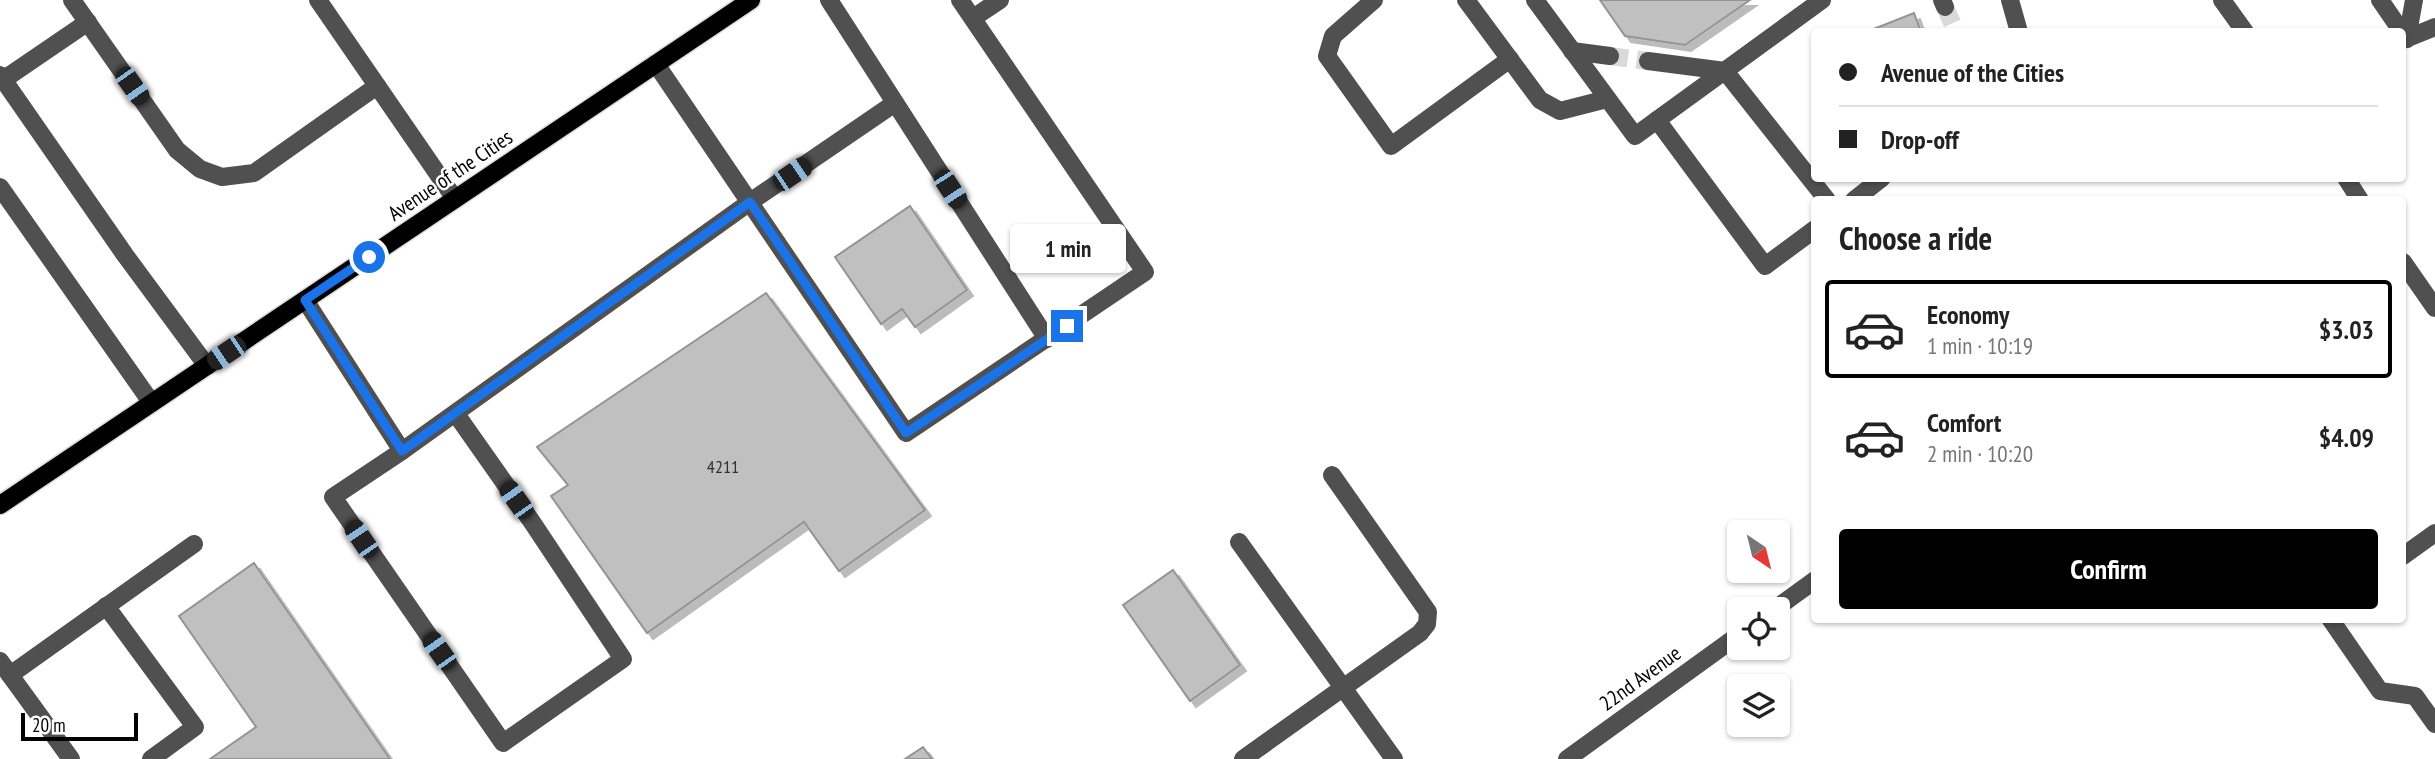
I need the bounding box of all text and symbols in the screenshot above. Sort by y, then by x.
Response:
text: Avenue of the Cities [1881,56,2064,89]
car [112,63,153,109]
street label: Avenue of the Cities [382,123,518,227]
text: Drop-off [1881,123,1959,156]
car [769,154,816,194]
car [930,166,971,212]
text: Choose a ride [1839,217,1992,259]
callout: 1 min [1009,224,1125,274]
text: 1 min [1045,234,1091,263]
route start [353,241,385,273]
icon: car [1843,298,1906,361]
text: Economy [1927,298,2009,331]
route end [1051,310,1083,342]
text: $3.03 [2319,313,2374,346]
text: 1 min · 10:19 [1927,331,2033,360]
car [203,333,250,373]
icon: car [1843,406,1906,469]
text: Comfort [1927,406,2001,439]
text: $4.09 [2319,421,2374,454]
text: 2 min · 10:20 [1927,439,2033,468]
house number: 4211 [707,455,739,478]
car [496,477,537,523]
car [341,516,382,562]
north arrow [1727,520,1790,583]
map controls [1727,520,1790,737]
button: Confirm [1839,529,2378,609]
button: locate [1727,597,1790,660]
car [419,628,460,674]
street label: 22nd Avenue [1594,639,1686,717]
button: layers [1727,674,1790,737]
scale bar [21,710,138,742]
text: 20 m [32,713,66,737]

